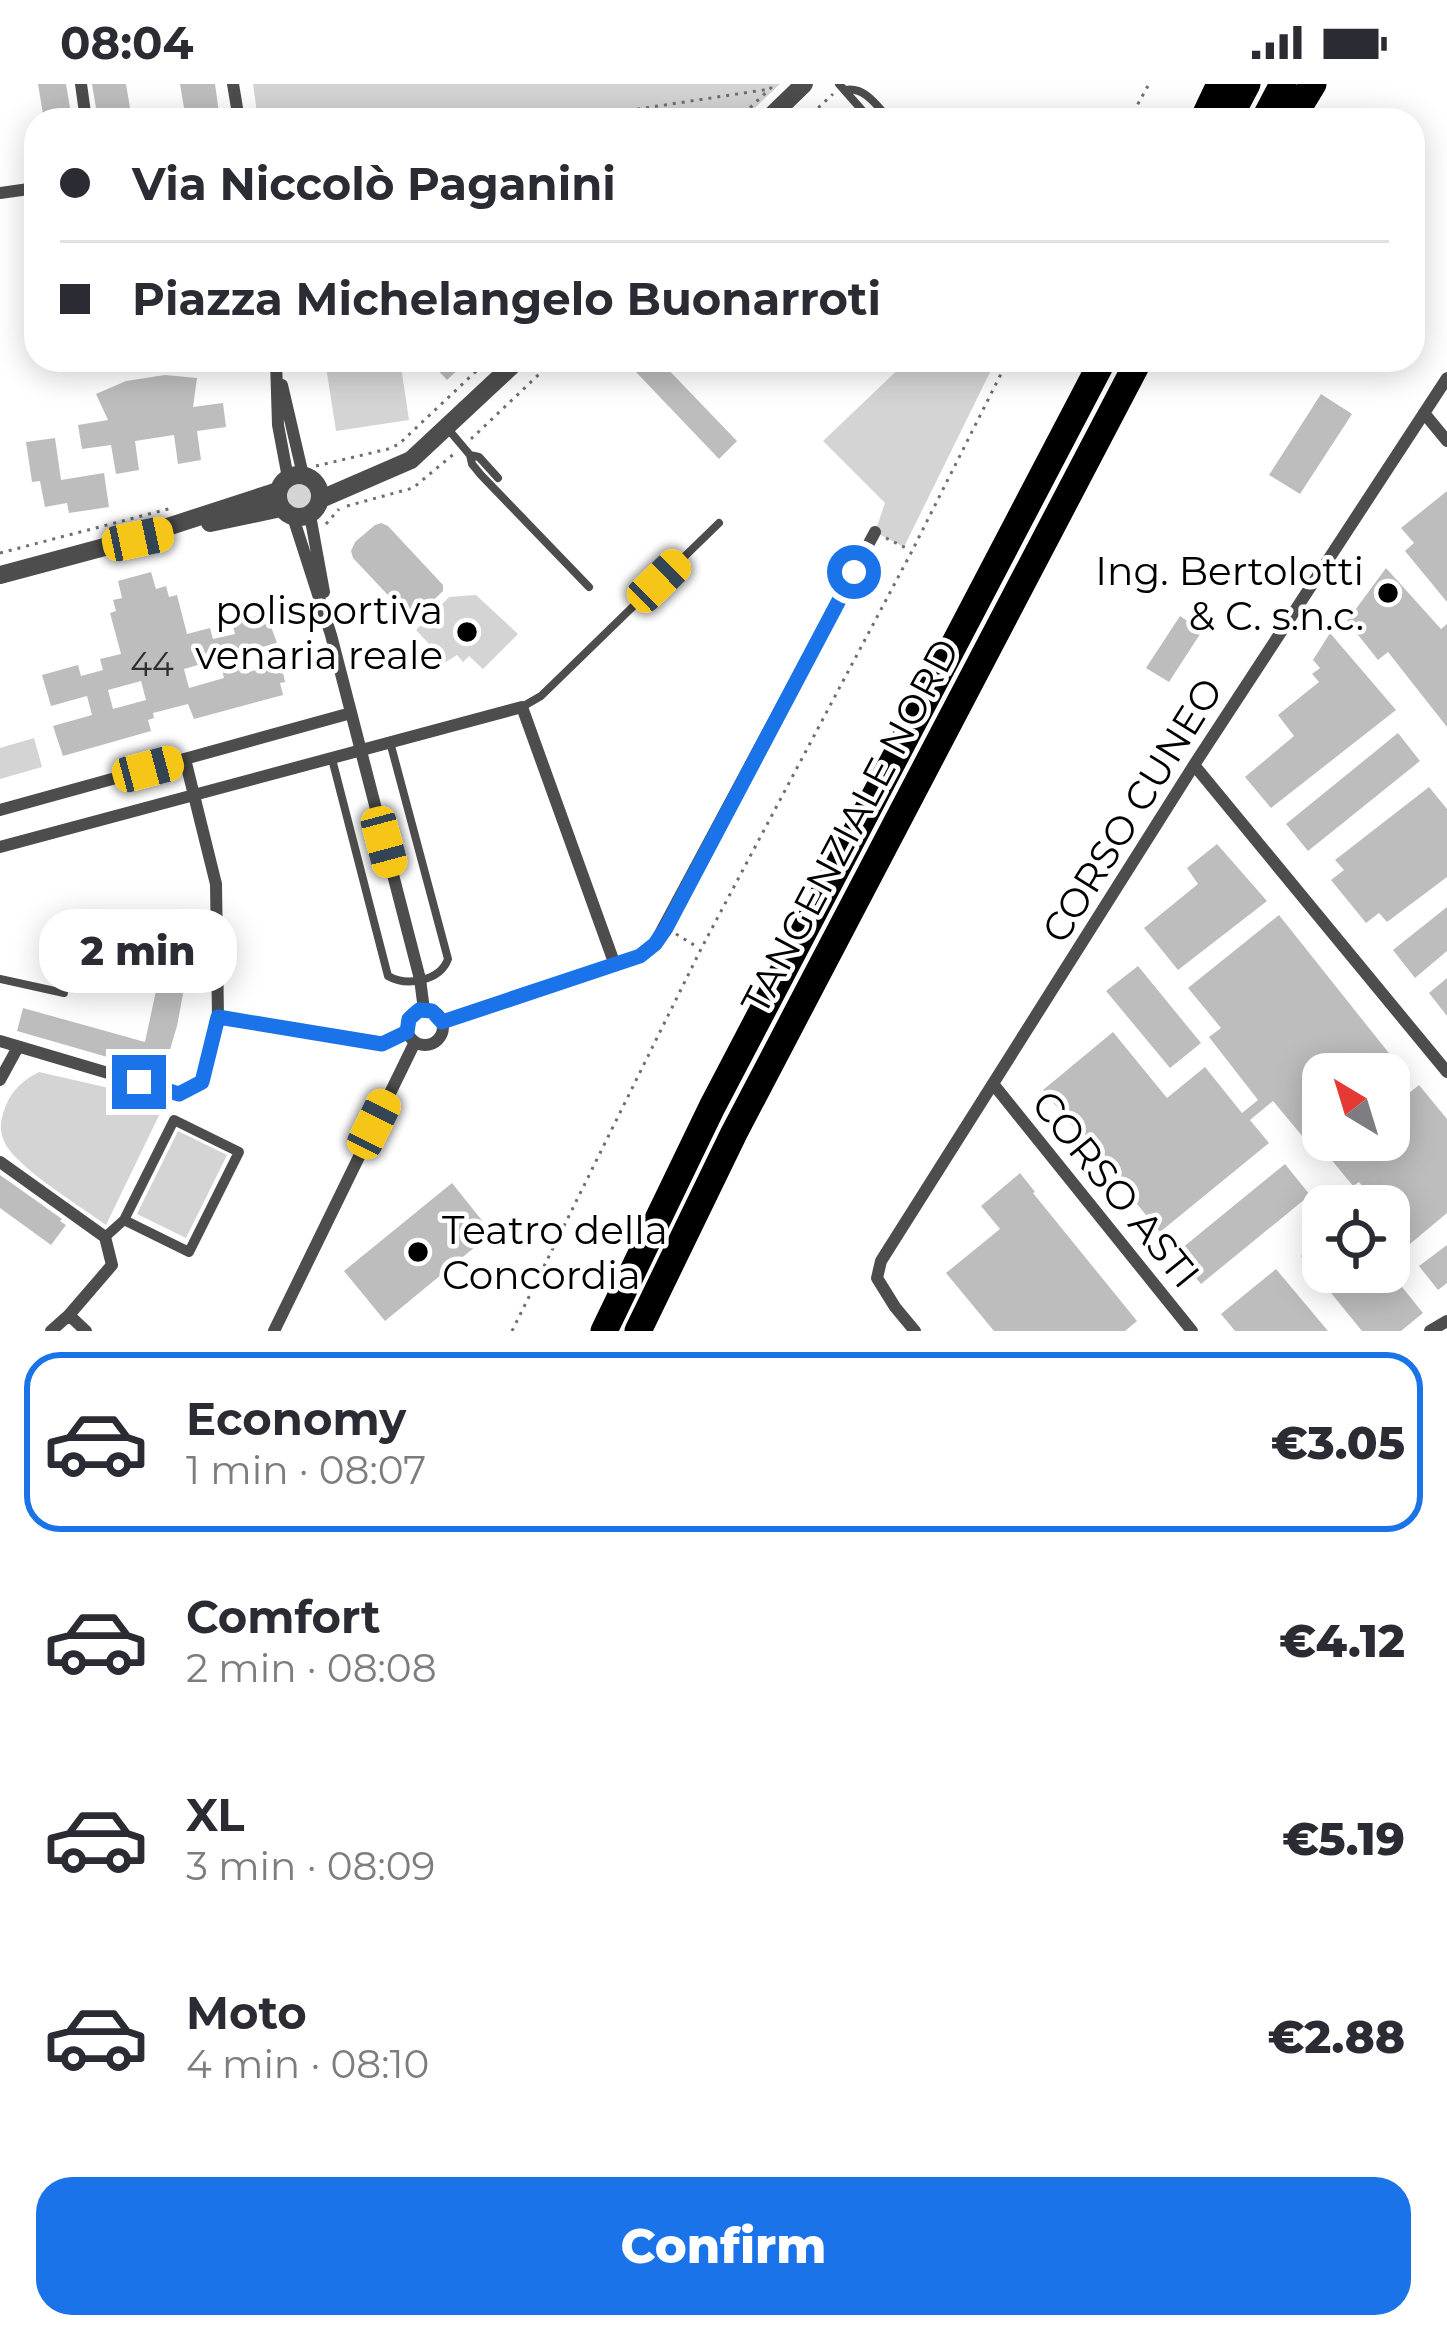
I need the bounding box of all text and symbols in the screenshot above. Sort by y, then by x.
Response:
text: 08:04 [60,15,194,70]
text: Via Niccolò Paganini [132,156,616,211]
text: Piazza Michelangelo Buonarroti [132,271,881,326]
car [99,514,177,564]
car [621,543,697,619]
route start [827,545,881,599]
place label: Ing. Bertolotti & C. s.n.c. [1095,547,1364,640]
marker: Ing. Bertolotti & C. s.n.c. [1375,580,1401,606]
place label: polisportiva venaria reale [195,586,443,679]
marker: polisportiva venaria reale [454,619,480,645]
street label: TANGENZIALE NORD [731,630,969,1022]
house number: 44 [130,644,174,684]
street label: CORSO CUNEO [1031,669,1233,951]
car [109,742,187,796]
car [357,803,411,881]
callout: 2 min [40,908,238,992]
text: 2 min [81,927,195,975]
north arrow [1302,1053,1410,1161]
map controls [1302,1053,1410,1293]
route end [112,1055,166,1109]
street label: CORSO ASTI [1022,1081,1210,1297]
car [342,1084,406,1164]
button: locate [1302,1185,1410,1293]
place label: Teatro della Concordia [442,1206,668,1299]
marker: Teatro della Concordia [405,1239,431,1265]
icon: car [42,1388,150,1496]
text: Economy [186,1391,406,1446]
text: €3.05 [1271,1415,1405,1470]
text: 1 min · 08:07 [186,1446,426,1494]
icon: car [42,1586,150,1694]
text: Comfort [186,1589,381,1644]
text: €4.12 [1279,1613,1405,1668]
text: 2 min · 08:08 [186,1644,437,1692]
icon: car [42,1784,150,1892]
text: XL [186,1787,244,1842]
text: €5.19 [1282,1811,1405,1866]
text: 3 min · 08:09 [186,1842,435,1890]
icon: car [42,1982,150,2090]
text: Moto [186,1985,307,2040]
text: €2.88 [1267,2009,1405,2064]
text: 4 min · 08:10 [186,2040,429,2088]
button: Confirm [36,2177,1411,2315]

